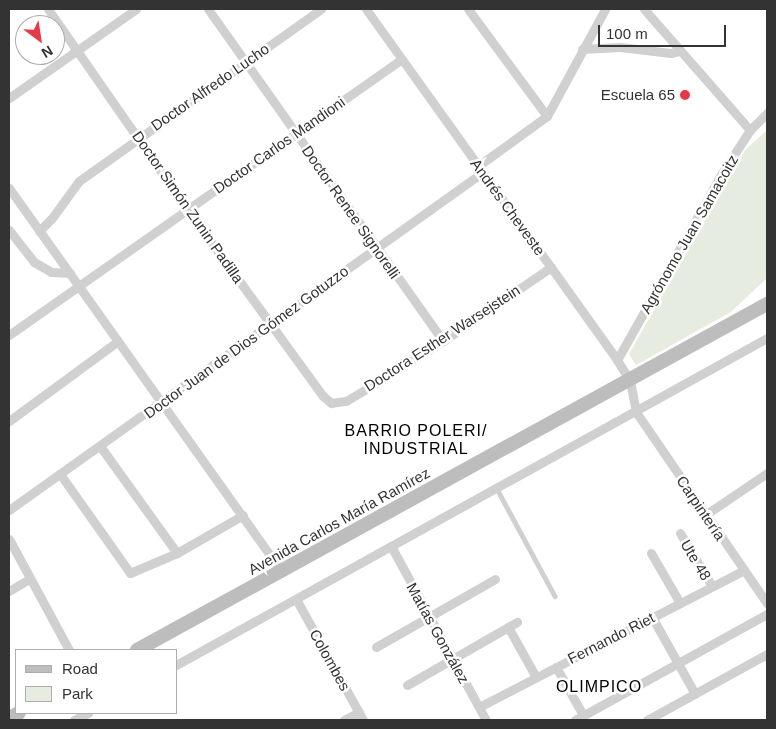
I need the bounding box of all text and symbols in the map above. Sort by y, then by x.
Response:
north arrow [15,15,65,65]
scale bar [601,15,728,47]
text: 100 m [606,25,648,42]
street label: Doctor Alfredo Lucho [147,39,273,135]
text: N [39,43,56,61]
place label: Escuela 65 [601,86,675,104]
marker: Escuela 65 [679,89,691,101]
street label: Doctor Carlos Mandioni [210,93,348,197]
street label: Doctor Simón Zunin Padilla [129,127,247,287]
street label: Doctor Renee Signorelli [298,142,404,282]
street label: Agrónomo Juan Samacoitz [636,152,742,316]
street label: Andrés Cheveste [467,155,549,259]
street label: Doctor Juan de Dios Gómez Gotuzzo [140,262,352,422]
street label: Doctora Esther Warsejstein [361,281,523,395]
district label: BARRIO POLERI/ INDUSTRIAL [343,421,489,459]
street label: Avenida Carlos María Ramírez [245,463,433,579]
street label: Carpintería [673,472,729,544]
street label: Ute 48 [677,536,715,584]
street label: Matías González [403,579,473,687]
street label: Fernando Riet [565,608,657,668]
street label: Colombes [306,626,354,694]
legend [15,649,178,714]
text: Road [62,660,98,677]
district label: OLIMPICO [555,677,643,697]
text: Park [62,685,93,702]

